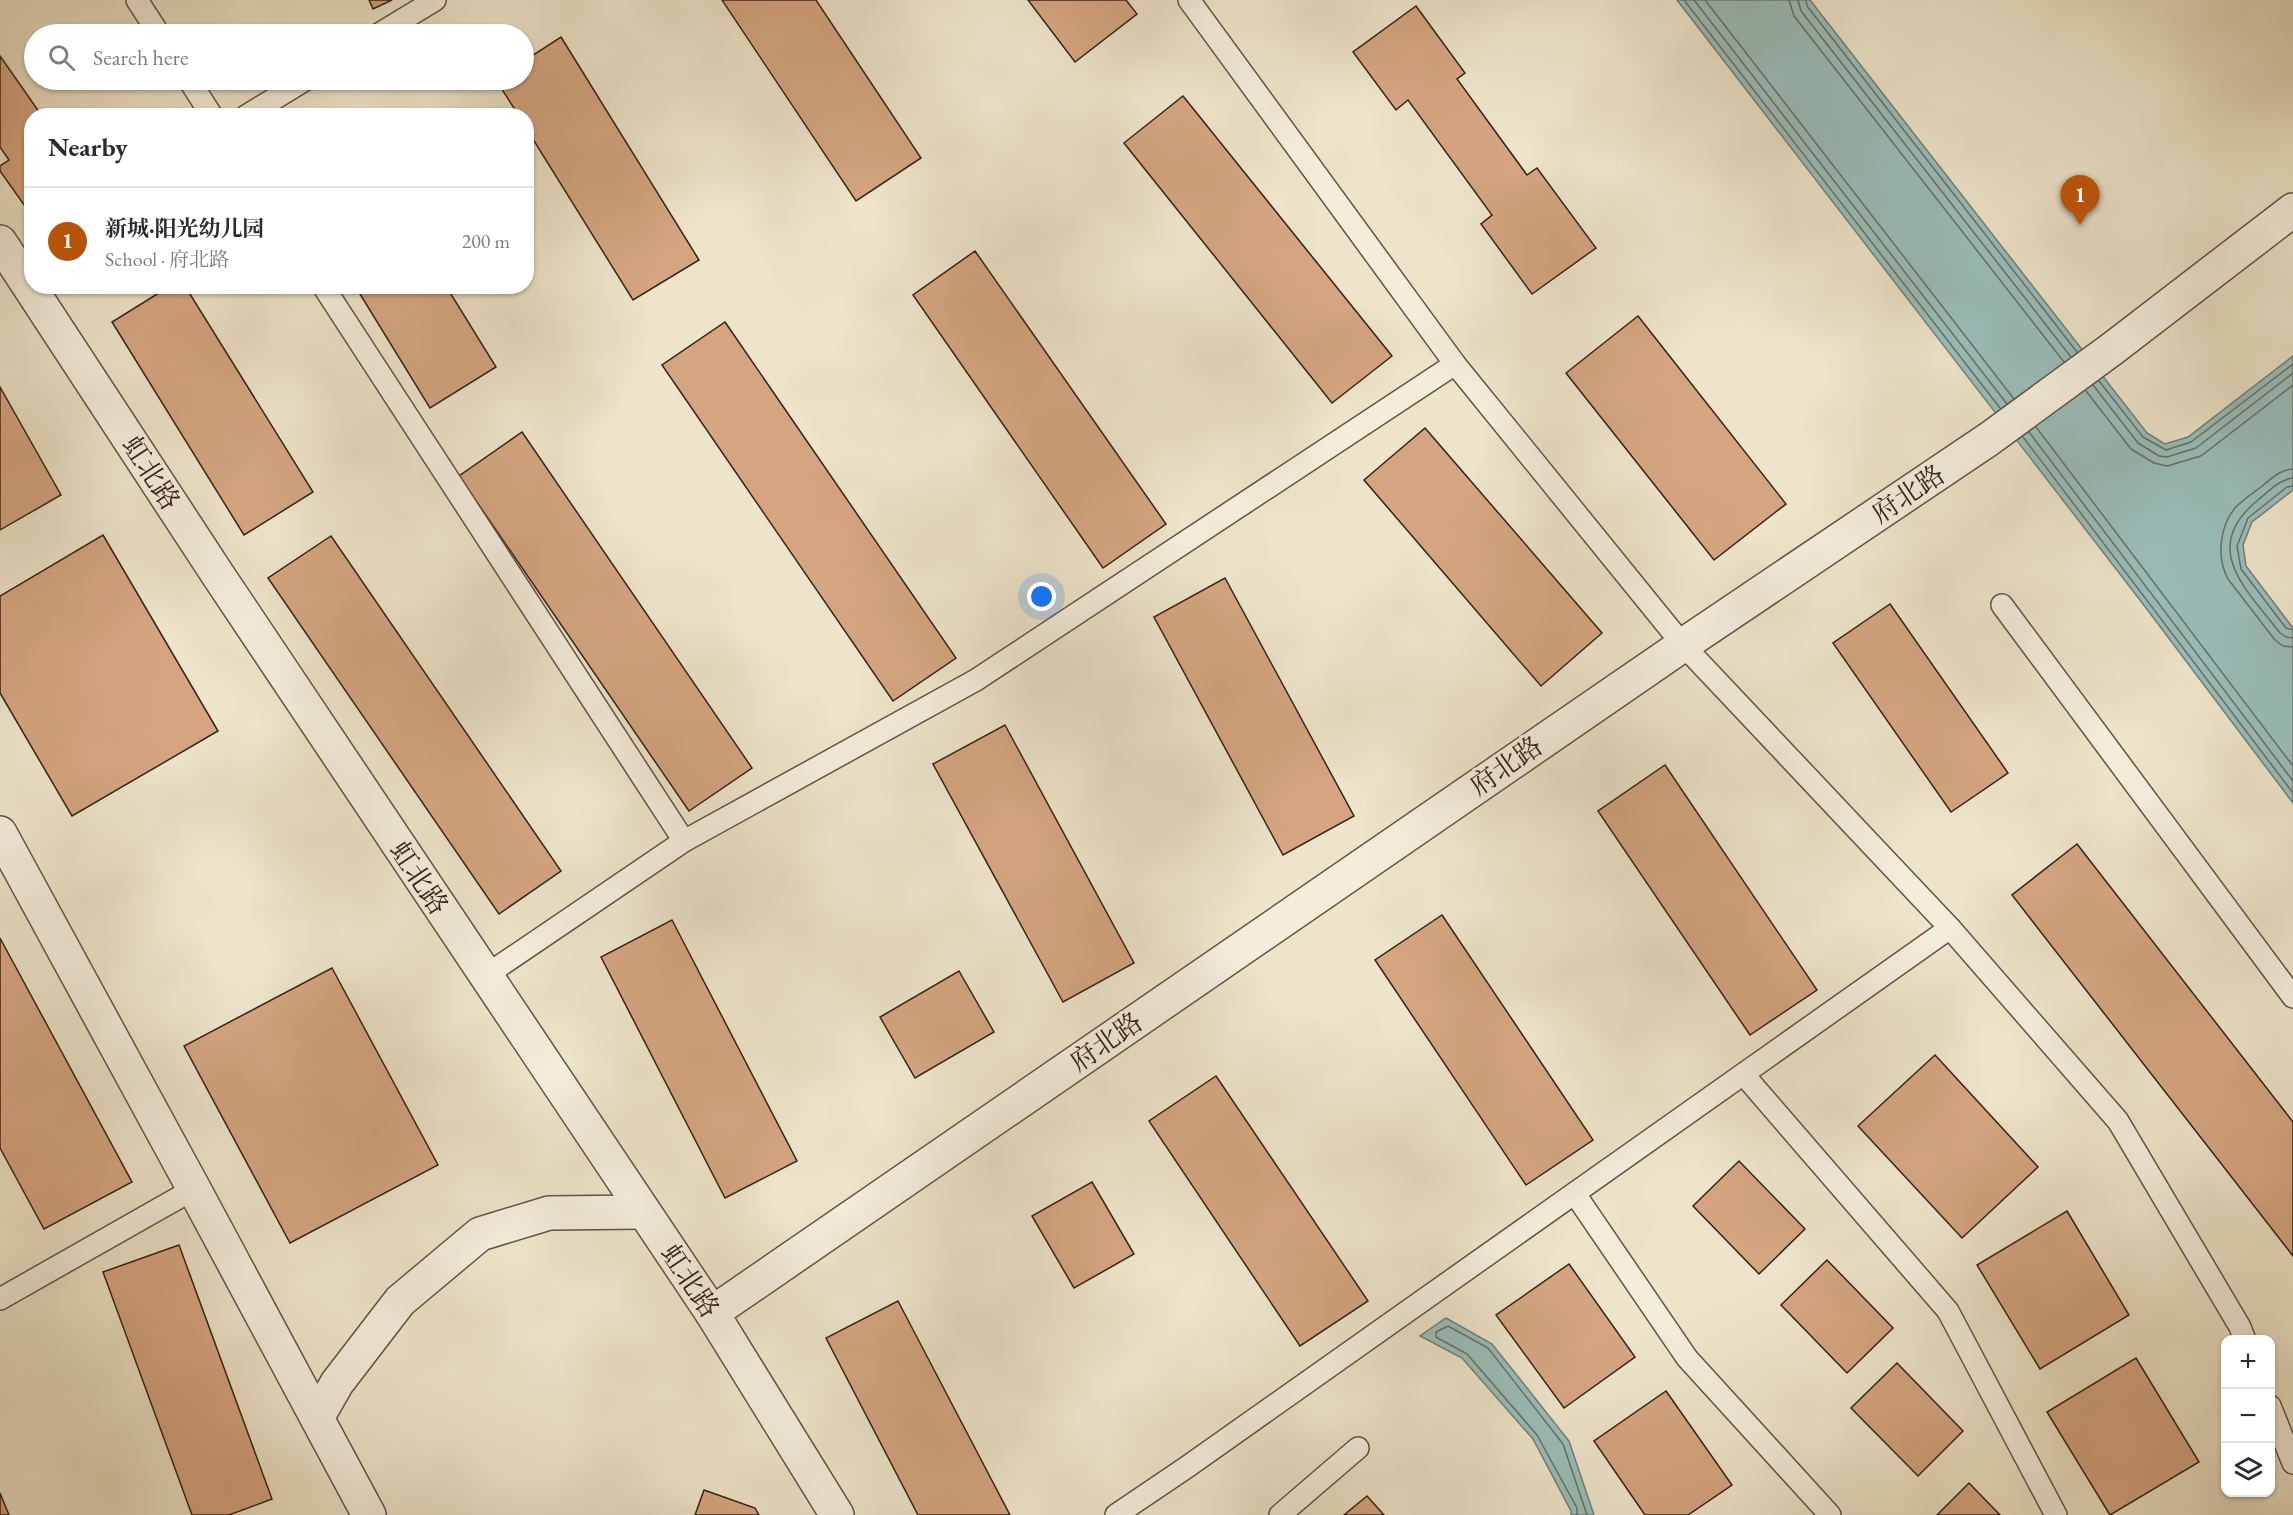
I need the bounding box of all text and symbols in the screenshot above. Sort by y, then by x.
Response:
search box [24,24,534,90]
icon: search [45,41,78,74]
text: Search here [93,43,188,72]
text: Nearby [48,130,128,164]
pin: 1 [2060,176,2100,225]
text: 新城·阳光幼儿园 [105,214,265,243]
text: 1 [62,228,73,254]
text: 200 m [462,228,510,254]
text: School · 府北路 [105,246,229,272]
street label: 虹北路 [115,429,188,516]
street label: 府北路 [1864,456,1951,531]
your location [1027,582,1056,611]
street label: 府北路 [1462,728,1549,803]
street label: 虹北路 [382,834,457,921]
street label: 府北路 [1062,1004,1149,1079]
street label: 虹北路 [653,1237,728,1324]
map controls [2221,1335,2275,1497]
button: + [2221,1335,2275,1389]
button: − [2221,1389,2275,1443]
button: layers [2221,1443,2275,1497]

